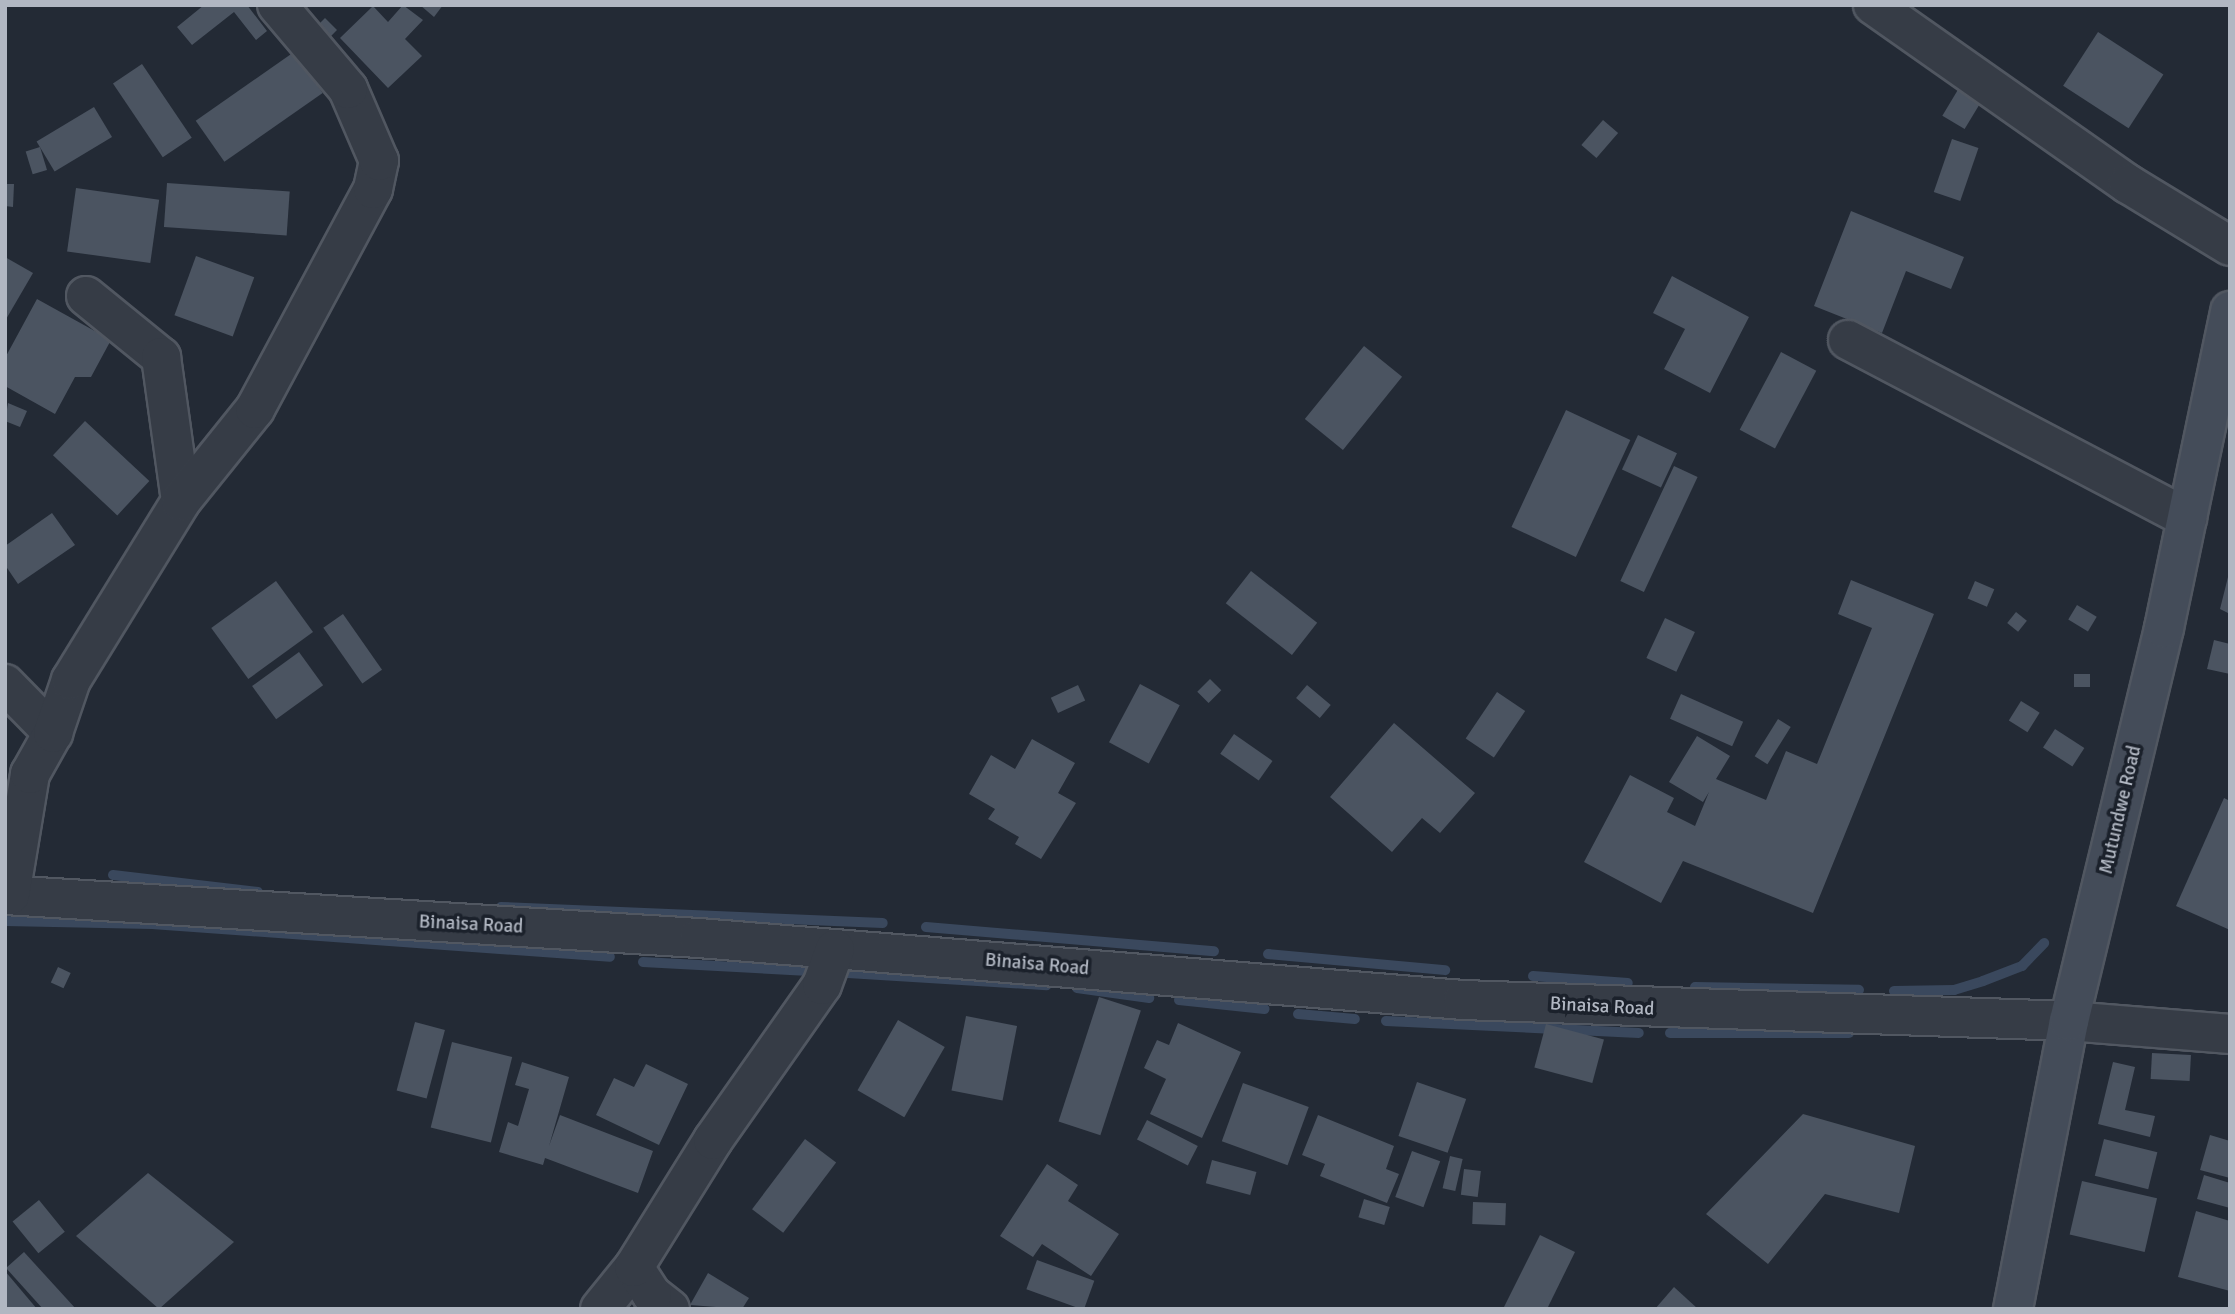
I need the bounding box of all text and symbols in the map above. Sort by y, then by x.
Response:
street label: Mutundwe Road [2095,744,2147,876]
street label: Binaisa Road [418,911,524,939]
street label: Binaisa Road [984,949,1090,981]
street label: Binaisa Road [1549,993,1655,1021]

